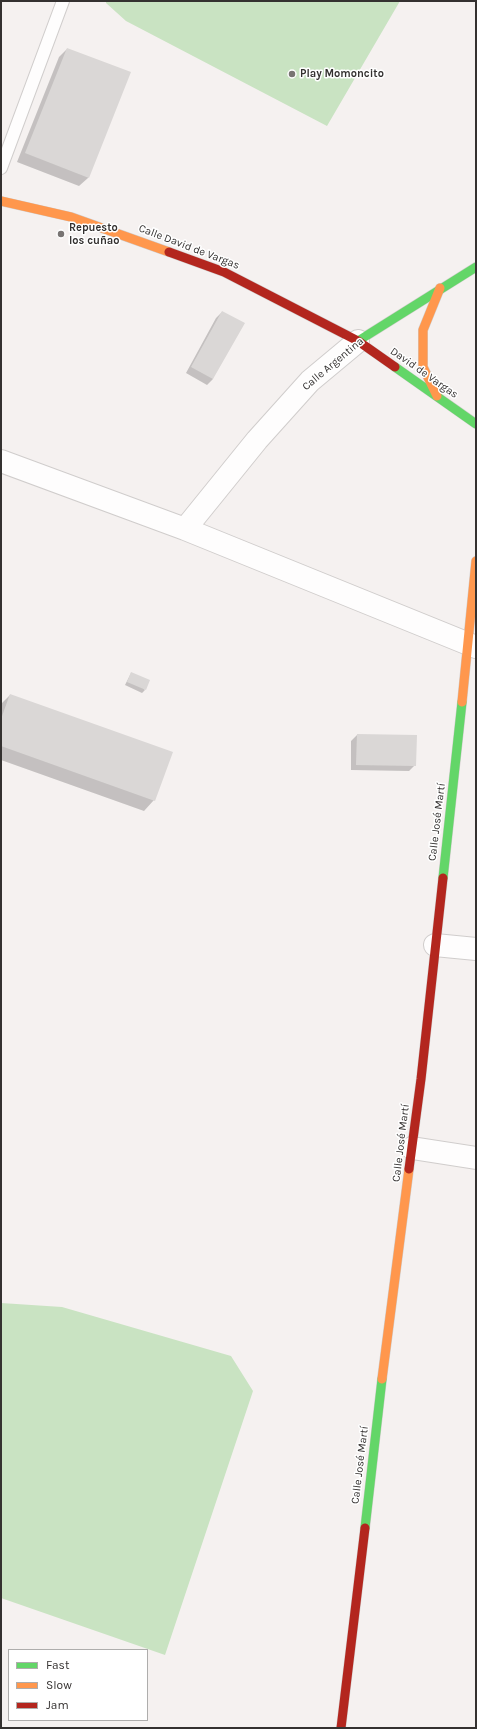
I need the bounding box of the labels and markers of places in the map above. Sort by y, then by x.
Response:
place label: Play Momoncito [300,67,384,81]
marker: Play Momoncito [287,69,297,79]
place label: Repuesto los cuñao [69,221,119,247]
marker: Repuesto los cuñao [56,229,66,239]

